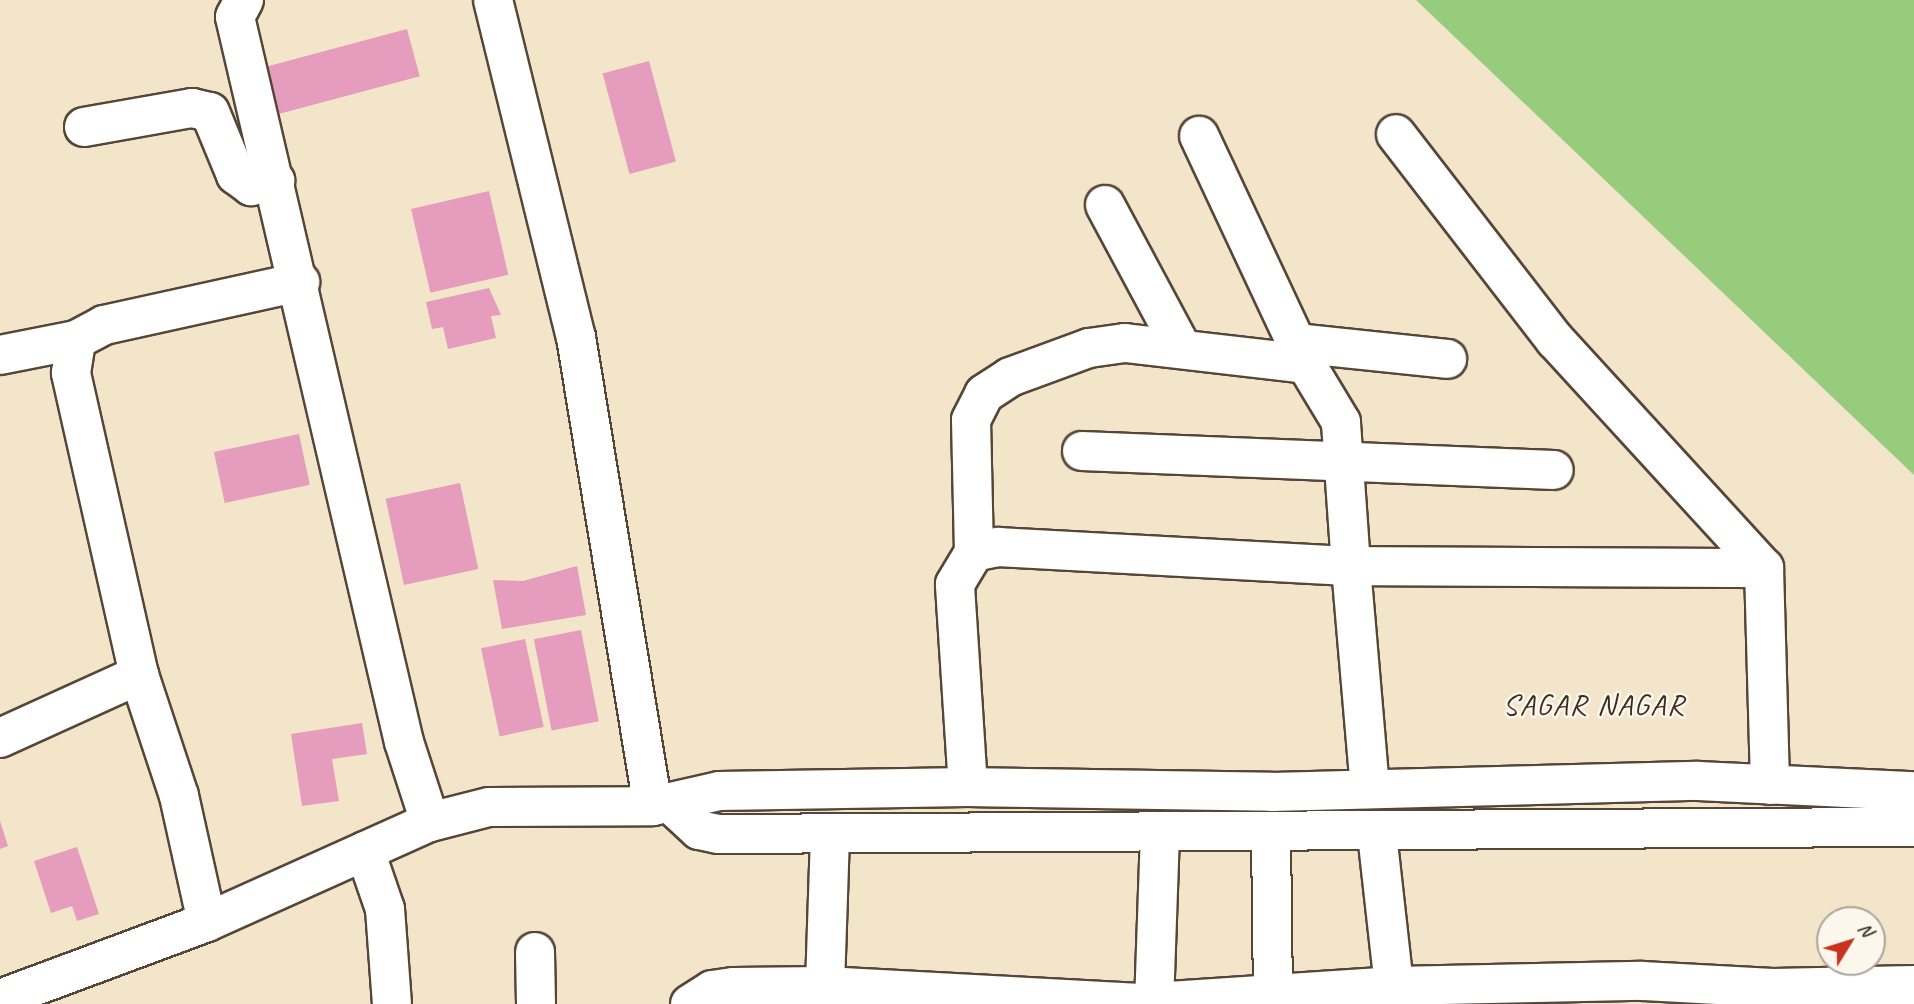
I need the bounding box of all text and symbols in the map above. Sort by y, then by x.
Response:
district label: SAGAR NAGAR [1505,686,1683,722]
north arrow [1816,906,1886,976]
text: N [1853,917,1879,941]

